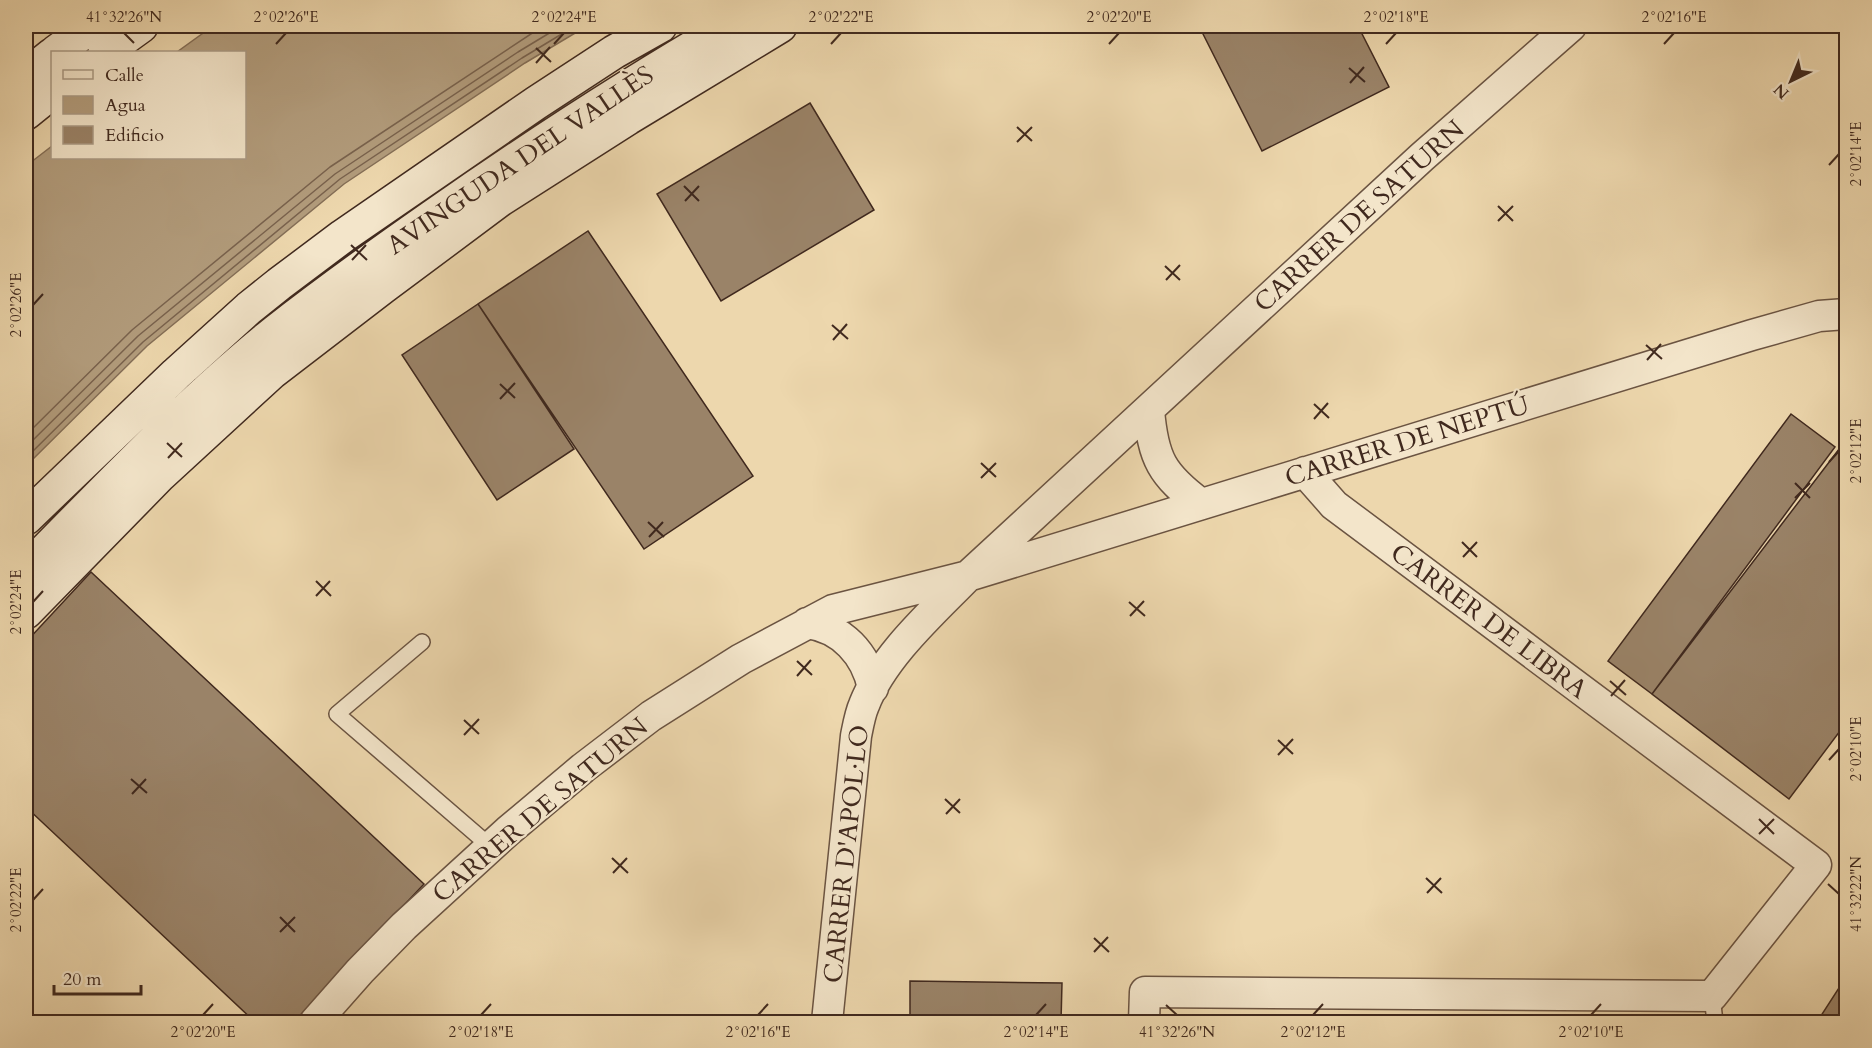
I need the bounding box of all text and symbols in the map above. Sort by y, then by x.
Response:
text: 41°32'26"N [86,7,162,27]
text: 2°02'26"E [254,7,318,27]
text: 2°02'24"E [532,7,596,27]
text: 2°02'22"E [809,7,873,27]
text: 2°02'20"E [1087,7,1151,27]
text: 2°02'18"E [1364,7,1428,27]
text: 2°02'16"E [1642,7,1706,27]
legend [51,51,246,159]
north arrow [1761,51,1821,111]
street label: AVINGUDA DEL VALLÈS [380,57,660,263]
text: Calle [105,63,144,88]
text: N [1769,78,1794,104]
text: Agua [105,93,146,118]
street label: CARRER DE SATURN [1246,112,1472,320]
text: 2°02'14"E [1846,122,1866,186]
text: Edificio [105,123,164,148]
text: 2°02'26"E [6,273,26,337]
street label: CARRER DE NEPTÚ [1281,387,1533,495]
text: 2°02'12"E [1846,419,1866,483]
street label: CARRER DE LIBRA [1383,535,1595,707]
text: 2°02'24"E [6,570,26,634]
street label: CARRER DE SATURN [425,709,655,911]
text: 2°02'10"E [1846,717,1866,781]
street label: CARRER D'APOL·LO [815,723,877,985]
text: 41°32'22"N [1846,856,1866,932]
text: 2°02'22"E [6,868,26,932]
scale bar [54,958,141,996]
text: 20 m [63,967,102,992]
text: 2°02'20"E [171,1022,235,1042]
text: 2°02'18"E [449,1022,513,1042]
text: 2°02'16"E [726,1022,790,1042]
text: 2°02'14"E [1004,1022,1068,1042]
text: 41°32'26"N [1139,1022,1215,1042]
text: 2°02'12"E [1281,1022,1345,1042]
text: 2°02'10"E [1559,1022,1623,1042]

